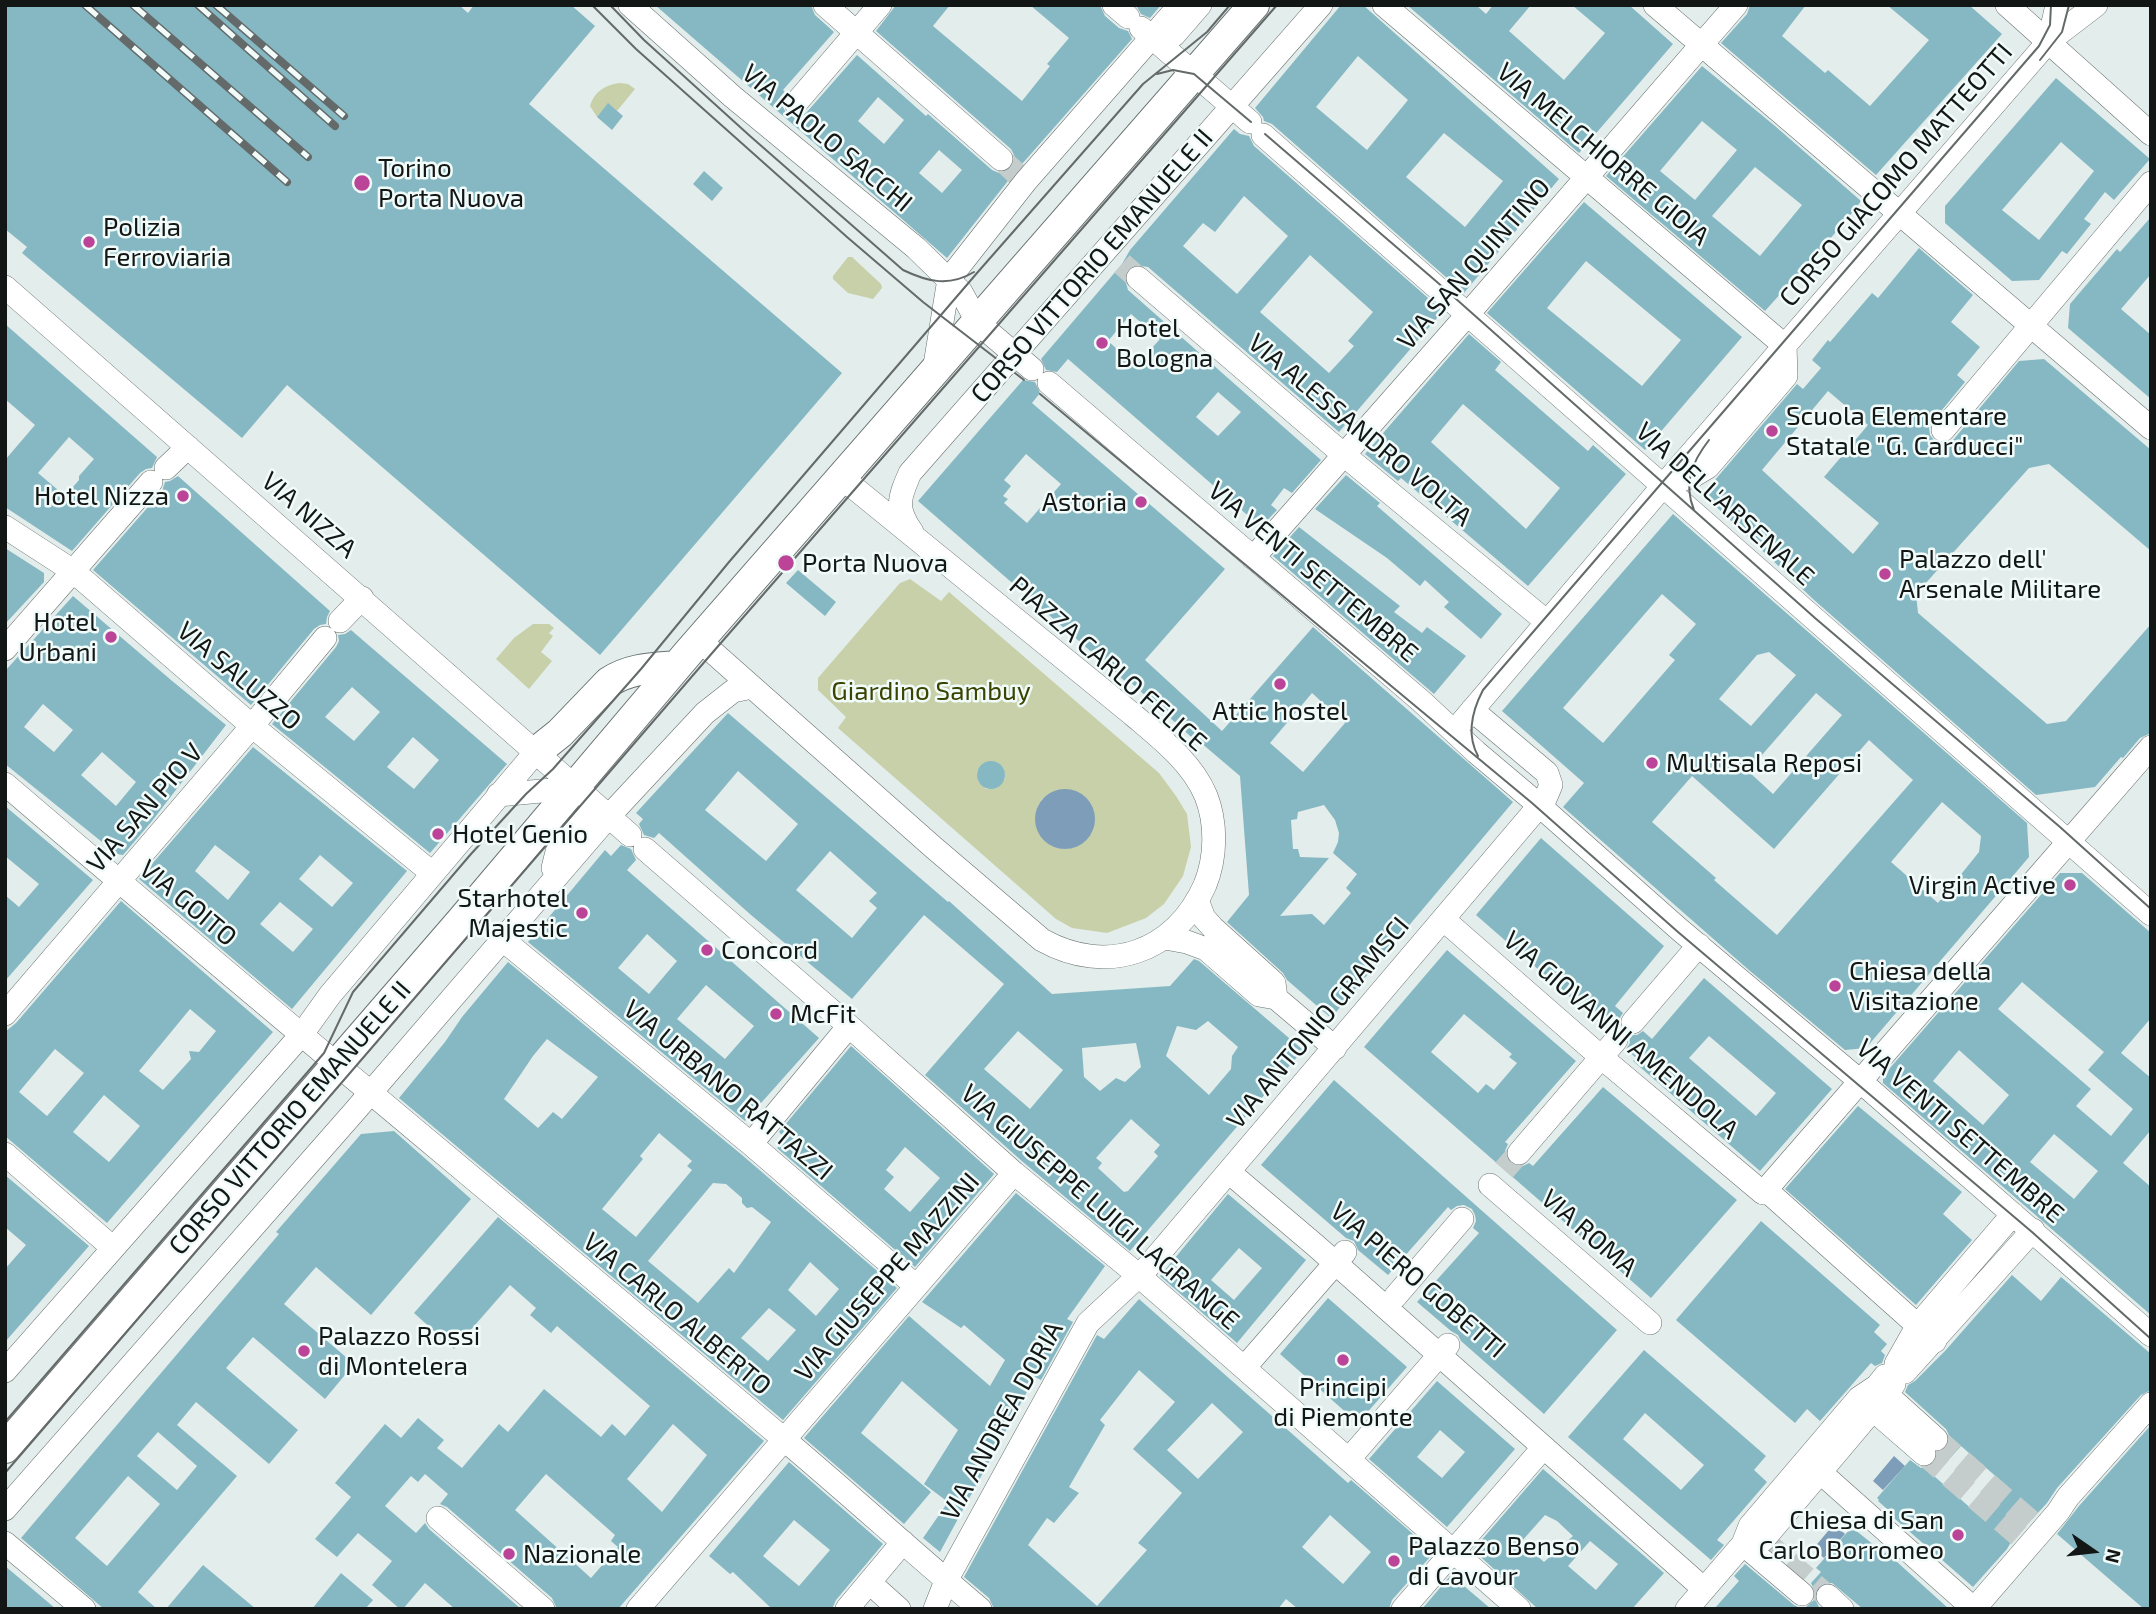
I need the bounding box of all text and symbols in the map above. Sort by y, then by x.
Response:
street label: CORSO GIACOMO MATTEOTTI [1773,37,2019,313]
street label: VIA MELCHIORRE GIOIA [1491,56,1715,252]
street label: VIA PAOLO SACCHI [735,58,919,218]
street label: CORSO VITTORIO EMANUELE II [965,123,1219,409]
place label: Torino Porta Nuova [378,152,524,214]
street label: VIA SAN QUINTINO [1391,172,1557,356]
marker: Torino Porta Nuova [352,173,372,193]
place label: Polizia Ferroviaria [103,211,231,272]
marker: Polizia Ferroviaria [81,234,97,250]
place label: Hotel Bologna [1116,312,1213,374]
street label: VIA ALESSANDRO VOLTA [1242,327,1478,533]
marker: Hotel Bologna [1094,335,1110,351]
place label: Scuola Elementare Statale "G. Carducci" [1786,400,2023,462]
street label: VIA DELL'ARSENALE [1629,416,1821,592]
marker: Scuola Elementare Statale "G. Carducci" [1764,423,1780,439]
street label: VIA NIZZA [255,465,363,565]
street label: VIA VENTI SETTEMBRE [1202,475,1424,669]
place label: Hotel Nizza [34,480,169,512]
place label: Astoria [1042,486,1127,518]
marker: Hotel Nizza [175,488,191,504]
marker: Astoria [1133,494,1149,510]
place label: Palazzo dell' Arsenale Militare [1899,543,2101,604]
place label: Porta Nuova [802,547,948,579]
marker: Porta Nuova [776,553,796,573]
marker: Palazzo dell' Arsenale Militare [1877,566,1893,582]
street label: PIAZZA CARLO FELICE [1003,570,1213,758]
place label: Hotel Urbani [19,606,97,668]
street label: VIA SALUZZO [171,615,307,737]
marker: Hotel Urbani [103,629,119,645]
park label: Giardino Sambuy [831,675,1031,707]
marker: Attic hostel [1272,676,1288,692]
place label: Attic hostel [1212,695,1348,727]
street label: VIA SAN PIO V [81,737,209,879]
place label: Multisala Reposi [1666,747,1862,779]
marker: Multisala Reposi [1644,755,1660,771]
place label: Hotel Genio [452,818,588,850]
marker: Hotel Genio [430,826,446,842]
street label: VIA GOITO [133,853,243,953]
place label: Virgin Active [1909,869,2056,901]
marker: Virgin Active [2062,877,2078,893]
place label: Starhotel Majestic [458,882,568,944]
marker: Starhotel Majestic [574,905,590,921]
street label: VIA ANTONIO GRAMSCI [1220,911,1416,1135]
street label: VIA GIOVANNI AMENDOLA [1497,924,1745,1146]
place label: Concord [721,934,818,966]
marker: Concord [699,942,715,958]
place label: Chiesa della Visitazione [1849,955,1991,1016]
street label: CORSO VITTORIO EMANUELE II [163,975,417,1261]
marker: Chiesa della Visitazione [1827,978,1843,994]
street label: VIA URBANO RATTAZZI [617,993,839,1187]
place label: McFit [790,998,856,1030]
marker: McFit [768,1006,784,1022]
street label: VIA VENTI SETTEMBRE [1850,1032,2070,1230]
street label: VIA GIUSEPPE LUIGI LAGRANGE [955,1078,1245,1336]
street label: VIA GIUSEPPE MAZZINI [788,1167,986,1387]
street label: VIA ROMA [1535,1183,1643,1283]
street label: VIA PIERO GOBETTI [1324,1195,1512,1365]
street label: VIA CARLO ALBERTO [577,1226,777,1402]
street label: VIA ANDREA DORIA [934,1316,1070,1526]
place label: Palazzo Rossi di Montelera [318,1320,480,1382]
marker: Palazzo Rossi di Montelera [296,1343,312,1359]
marker: Principi di Piemonte [1335,1352,1351,1368]
place label: Principi di Piemonte [1273,1371,1413,1432]
place label: Chiesa di San Carlo Borromeo [1759,1504,1944,1566]
north arrow [2058,1516,2128,1586]
marker: Chiesa di San Carlo Borromeo [1950,1527,1966,1543]
place label: Palazzo Benso di Cavour [1408,1530,1580,1592]
place label: Nazionale [523,1538,641,1570]
marker: Nazionale [501,1546,517,1562]
text: N [2101,1547,2127,1566]
marker: Palazzo Benso di Cavour [1386,1553,1402,1569]

